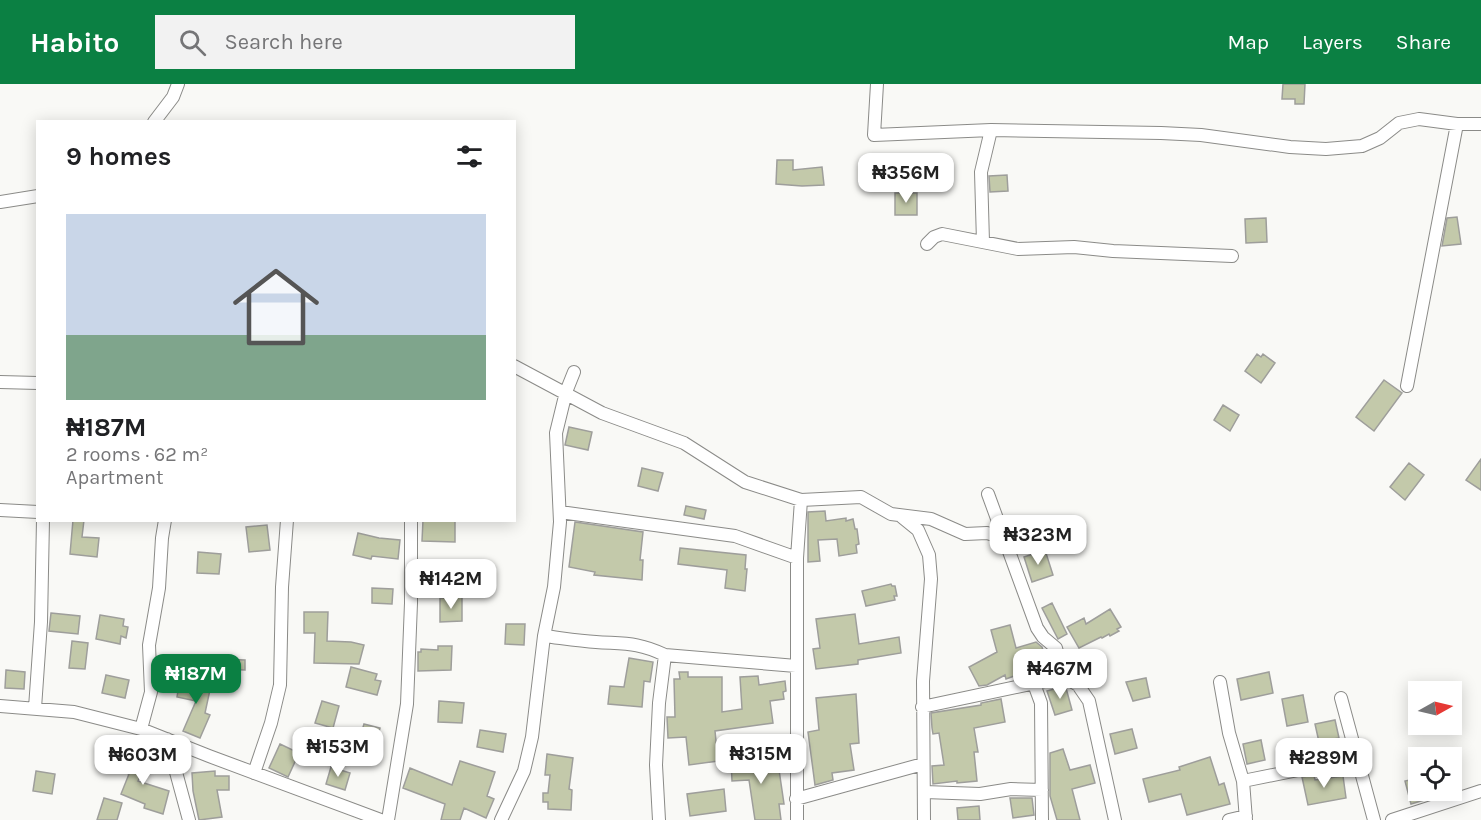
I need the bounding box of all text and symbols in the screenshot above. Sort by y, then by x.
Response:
search box [155,15,575,69]
text: Habito [30,26,119,59]
icon: search [176,26,209,59]
text: Search here [224,29,343,55]
text: Map [1227,30,1269,54]
text: Layers [1302,30,1363,54]
text: Share [1396,30,1451,54]
icon: filters [453,140,486,173]
text: 9 homes [66,141,172,172]
pin: ₦356M [864,153,948,204]
text: ₦356M [872,161,940,184]
icon: home [222,253,330,361]
text: ₦187M [66,412,147,443]
text: 2 rooms · 62 m² [66,443,208,466]
text: Apartment [66,466,164,489]
pin: ₦323M [996,515,1080,566]
text: ₦323M [1004,523,1072,546]
pin: ₦142M [409,559,493,610]
text: ₦142M [419,567,483,590]
pin: ₦467M [1018,649,1102,700]
pin: ₦187M [154,654,238,705]
text: ₦467M [1027,657,1093,680]
text: ₦187M [165,662,227,685]
north arrow [1408,681,1462,735]
map controls [1408,681,1462,801]
pin: ₦153M [296,727,380,778]
pin: ₦315M [719,734,803,785]
pin: ₦603M [101,735,185,786]
text: ₦153M [306,735,370,758]
pin: ₦289M [1282,738,1366,789]
text: ₦315M [729,742,793,765]
text: ₦603M [108,743,178,766]
text: ₦289M [1289,746,1359,769]
button: locate [1408,747,1462,801]

